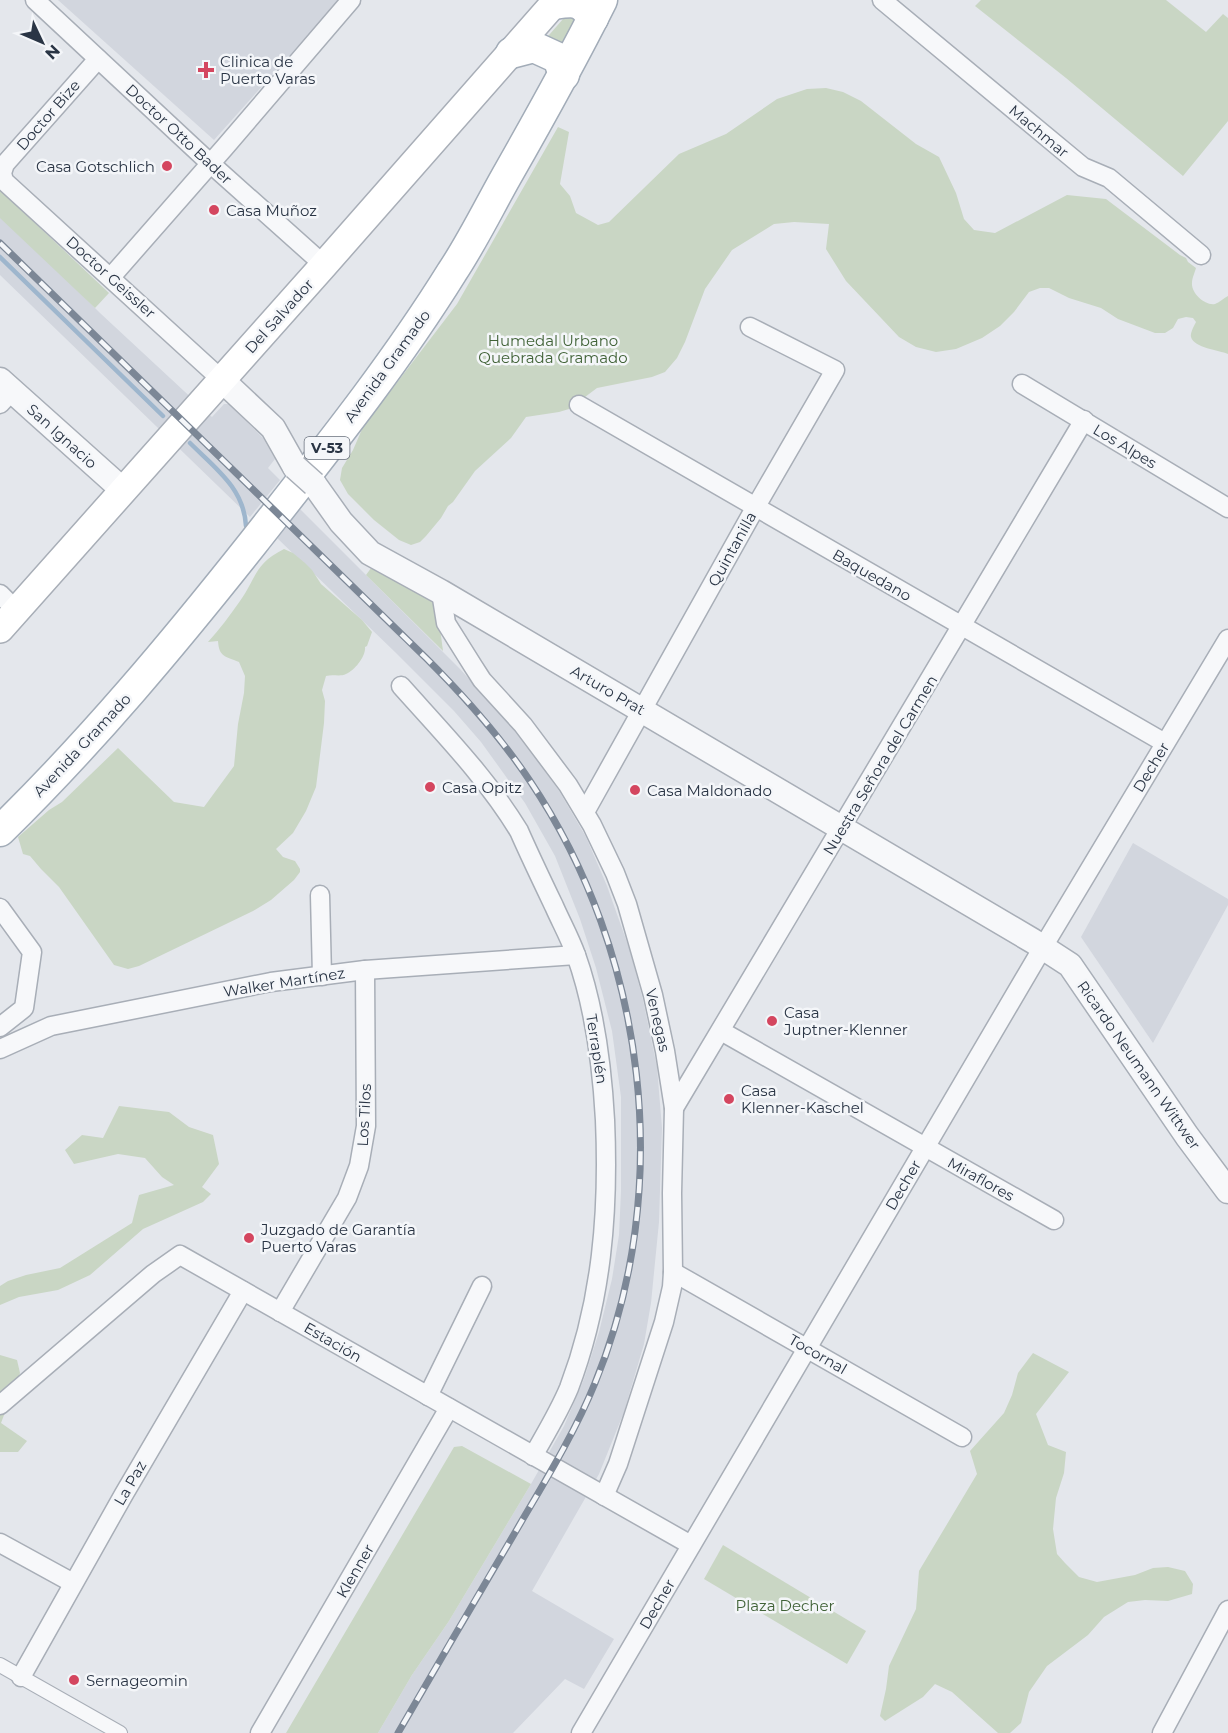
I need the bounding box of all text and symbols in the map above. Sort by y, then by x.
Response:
north arrow [12,12,72,72]
text: N [41,41,64,63]
place label: Clinica de Puerto Varas [220,52,315,88]
marker: Clinica de Puerto Varas [197,61,215,79]
street label: Doctor Bize [12,76,84,154]
street label: Doctor Otto Bader [122,80,236,188]
street label: Machmar [1005,100,1073,162]
place label: Casa Gotschlich [36,157,155,176]
marker: Casa Gotschlich [160,159,174,173]
place label: Casa Muñoz [226,201,317,220]
marker: Casa Muñoz [207,203,221,217]
street label: Doctor Geissler [62,232,160,322]
street label: Del Salvador [241,275,317,357]
street label: Avenida Gramado [340,306,434,426]
park label: Humedal Urbano Quebrada Gramado [478,331,628,367]
street label: San Ignacio [23,400,101,472]
street label: Los Alpes [1090,420,1160,472]
road number: V-53 [304,437,350,459]
street label: Quintanilla [704,508,760,590]
street label: Baquedano [829,545,915,605]
street label: Arturo Prat [567,661,649,719]
street label: Nuestra Señora del Carmen [819,672,941,858]
street label: Avenida Gramado [29,689,135,801]
street label: Decher [1129,739,1173,795]
place label: Casa Opitz [442,778,522,797]
marker: Casa Opitz [423,780,437,794]
place label: Casa Maldonado [647,781,772,800]
marker: Casa Maldonado [628,783,642,797]
street label: Walker Martínez [222,963,346,1001]
street label: Ricardo Neumann Wittwer [1073,977,1205,1153]
street label: Venegas [642,987,674,1053]
place label: Casa Juptner-Klenner [783,1003,908,1039]
street label: Terraplén [582,1013,612,1085]
marker: Casa Juptner-Klenner [765,1014,779,1028]
place label: Casa Klenner-Kaschel [741,1081,864,1117]
street label: Los Tilos [353,1083,375,1147]
marker: Casa Klenner-Kaschel [722,1092,736,1106]
street label: Miraflores [944,1153,1018,1205]
street label: Decher [881,1156,925,1214]
place label: Juzgado de Garantía Puerto Varas [260,1220,416,1256]
marker: Juzgado de Garantía Puerto Varas [242,1231,256,1245]
street label: Estación [301,1318,365,1366]
street label: Tocornal [786,1330,850,1378]
street label: La Paz [110,1457,151,1509]
street label: Klenner [332,1541,378,1601]
street label: Decher [635,1575,679,1633]
park label: Plaza Decher [735,1596,835,1615]
place label: Sernageomin [86,1671,188,1690]
marker: Sernageomin [67,1673,81,1687]

